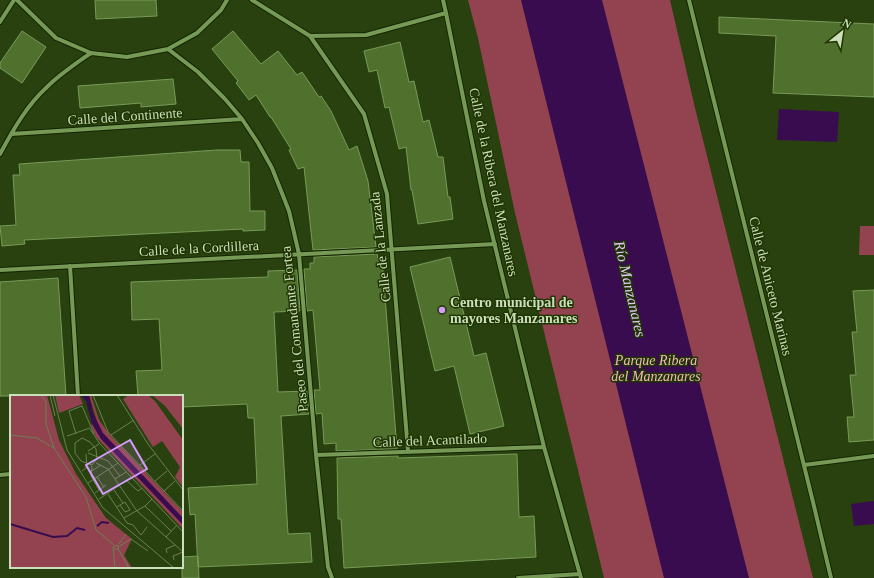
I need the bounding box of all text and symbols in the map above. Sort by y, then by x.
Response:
north arrow [822,12,862,52]
text: N [841,16,853,31]
street label: Calle de la Ribera del Manzanares [466,86,521,278]
street label: Calle del Continente [67,105,183,128]
street label: Calle de la Lanzada [367,190,394,303]
street label: Calle de Aniceto Marinas [746,215,795,357]
street label: Calle de la Cordillera [139,238,260,259]
water label: Río Manzanares [611,238,649,339]
street label: Paseo del Comandante Fortea [278,244,311,413]
place label: Centro municipal de mayores Manzanares [450,295,578,326]
marker: Centro municipal de mayores Manzanares [437,305,447,315]
park label: Parque Ribera del Manzanares [611,353,701,384]
inset map [10,395,183,568]
street label: Calle del Acantilado [373,431,487,450]

